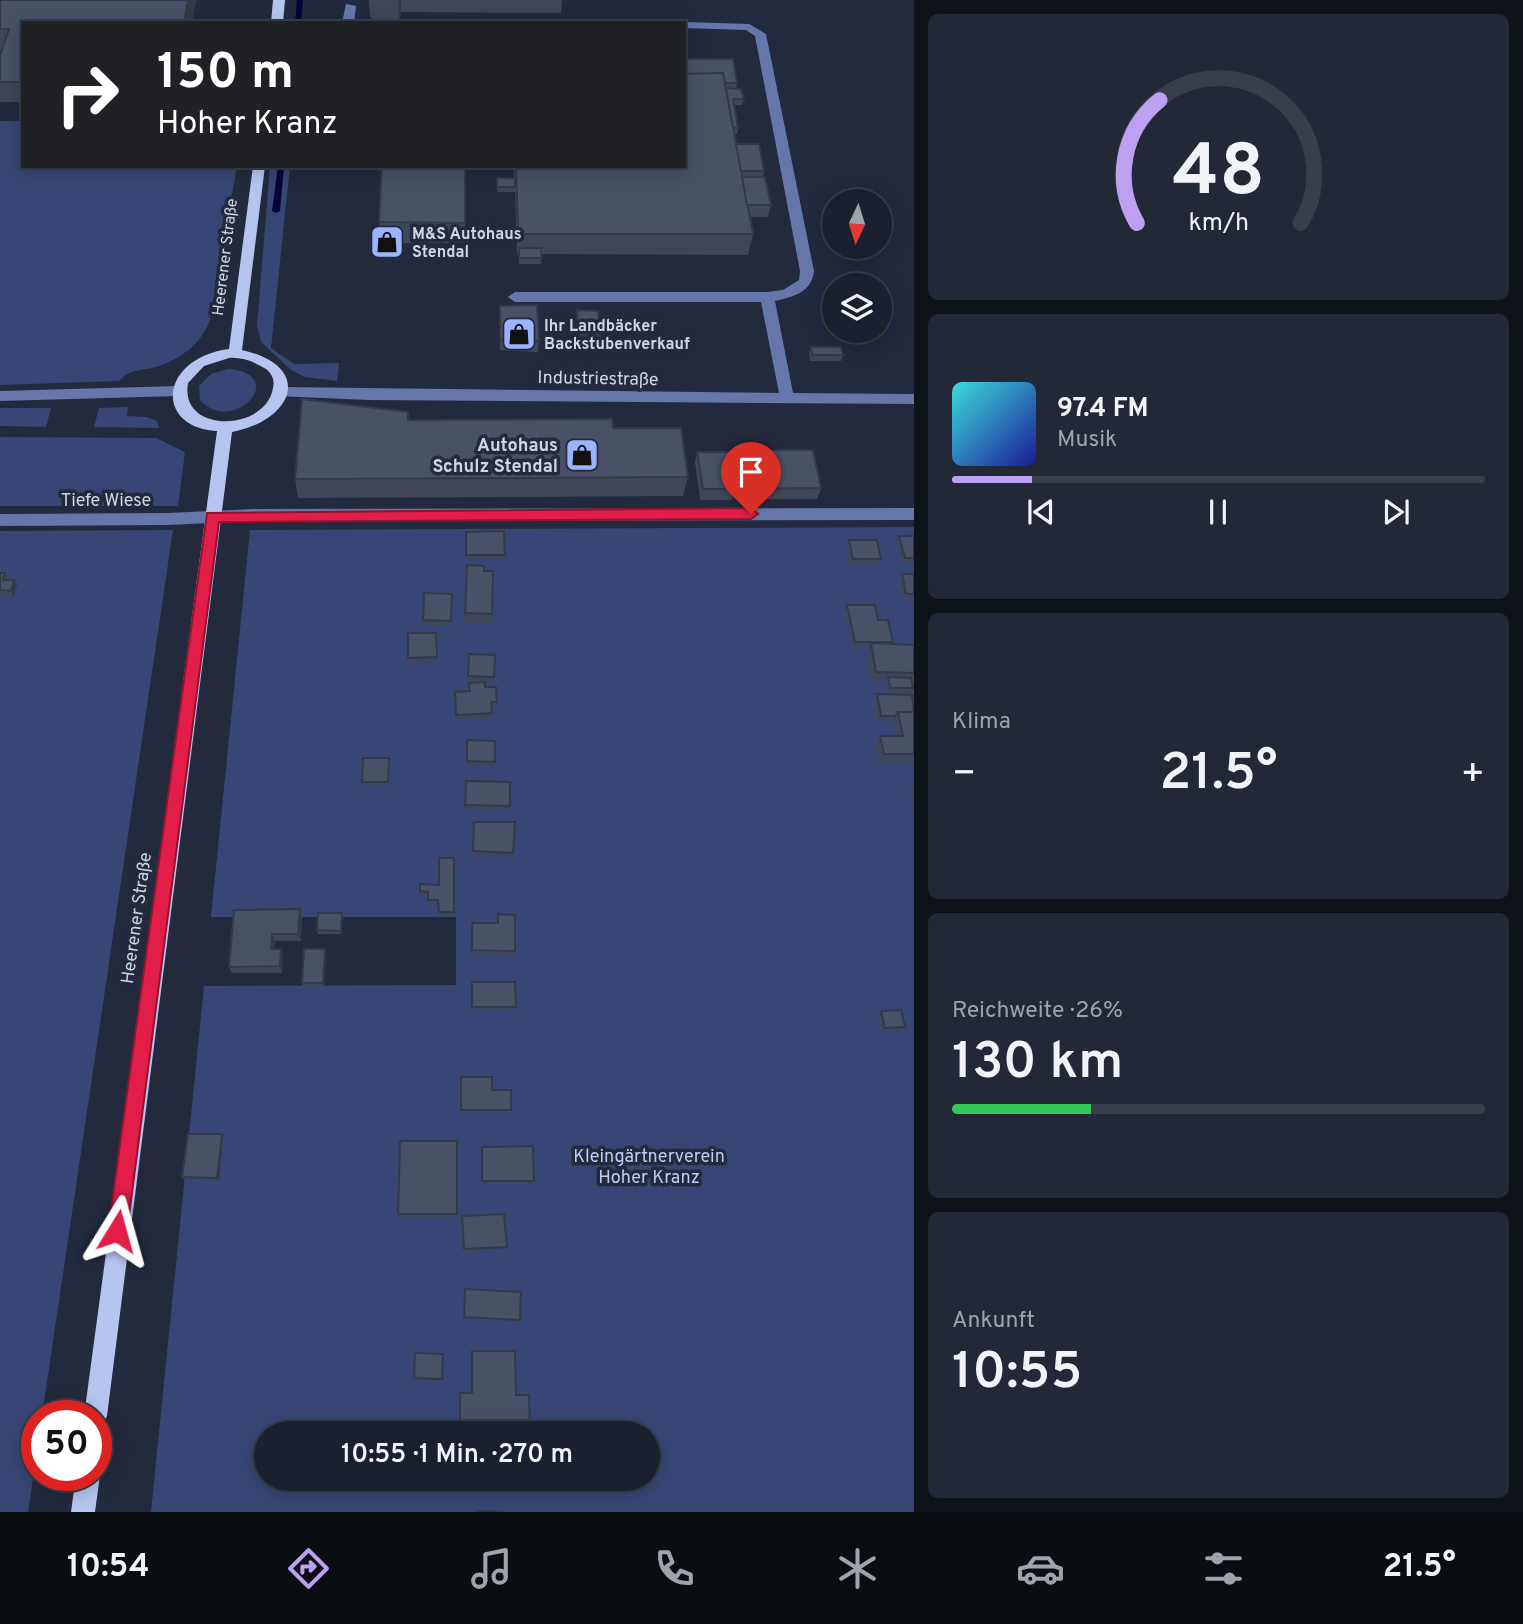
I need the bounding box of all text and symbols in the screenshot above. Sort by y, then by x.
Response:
text: 150 m [157,44,294,106]
icon: right [42,49,133,140]
text: Hoher Kranz [157,105,338,145]
text: 48 [1172,129,1265,221]
north arrow [822,189,892,259]
map controls [822,189,892,343]
street label: Heerener Straße [209,197,243,317]
text: km/h [1188,208,1249,240]
shop icon: M&S Autohaus Stendal [368,223,406,261]
place label: M&S Autohaus Stendal [412,225,522,263]
button: layers [822,273,892,343]
shop icon: Ihr Landbäcker Backstubenverkauf [500,315,538,353]
place label: Ihr Landbäcker Backstubenverkauf [544,317,690,355]
street label: Industriestraße [537,367,659,392]
text: 97.4 FM [1057,393,1149,426]
text: Musik [1057,426,1117,455]
place label: Autohaus Schulz Stendal [432,435,558,479]
shop icon: Autohaus Schulz Stendal [563,436,601,474]
pin [721,442,781,514]
icon: arrive [732,453,770,491]
street label: Tiefe Wiese [61,490,151,513]
icon: previous [1022,493,1060,531]
icon: pause [1199,493,1237,531]
icon: next [1377,493,1415,531]
text: Klima [952,708,1011,737]
text: 21.5° [1160,742,1277,808]
text: − [952,751,977,800]
text: + [1460,751,1485,800]
street label: Heerener Straße [117,851,158,986]
text: Reichweite · 26% [952,997,1123,1026]
text: 130 km [952,1031,1123,1097]
park label: Kleingärtnerverein Hoher Kranz [573,1146,725,1190]
position arrow [80,1194,154,1268]
text: Ankunft [952,1307,1035,1336]
text: 10:55 [952,1341,1082,1407]
speed limit sign: 50 [21,1400,112,1491]
text: 10:55 · 1 Min. · 270 m [341,1439,573,1472]
icon: directions [284,1544,333,1593]
icon: music [467,1544,516,1593]
icon: phone [650,1544,699,1593]
icon: climate [833,1544,882,1593]
icon: car [1016,1544,1065,1593]
icon: filters [1199,1544,1248,1593]
text: 10:54 [67,1548,149,1588]
text: 21.5° [1383,1548,1456,1588]

